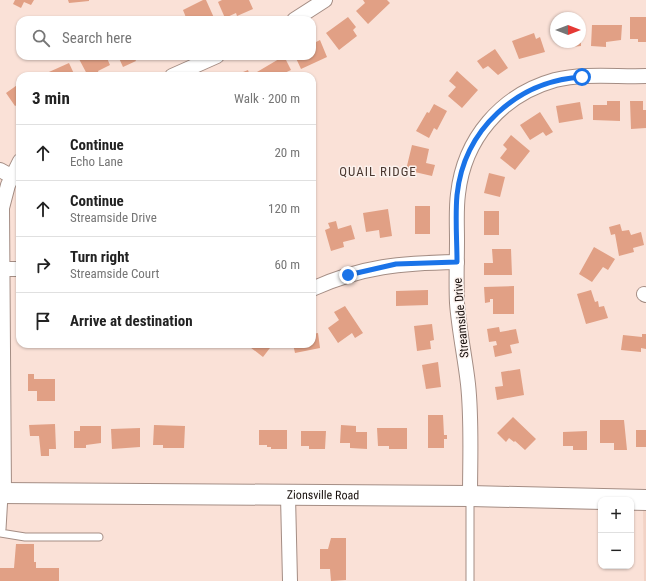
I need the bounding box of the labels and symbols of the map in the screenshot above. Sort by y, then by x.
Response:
north arrow [550,12,586,48]
route start [573,68,591,86]
district label: QUAIL RIDGE [339,164,417,179]
route end [339,266,357,284]
street label: Streamside Drive [450,277,471,359]
street label: Zionsville Road [287,488,359,502]

